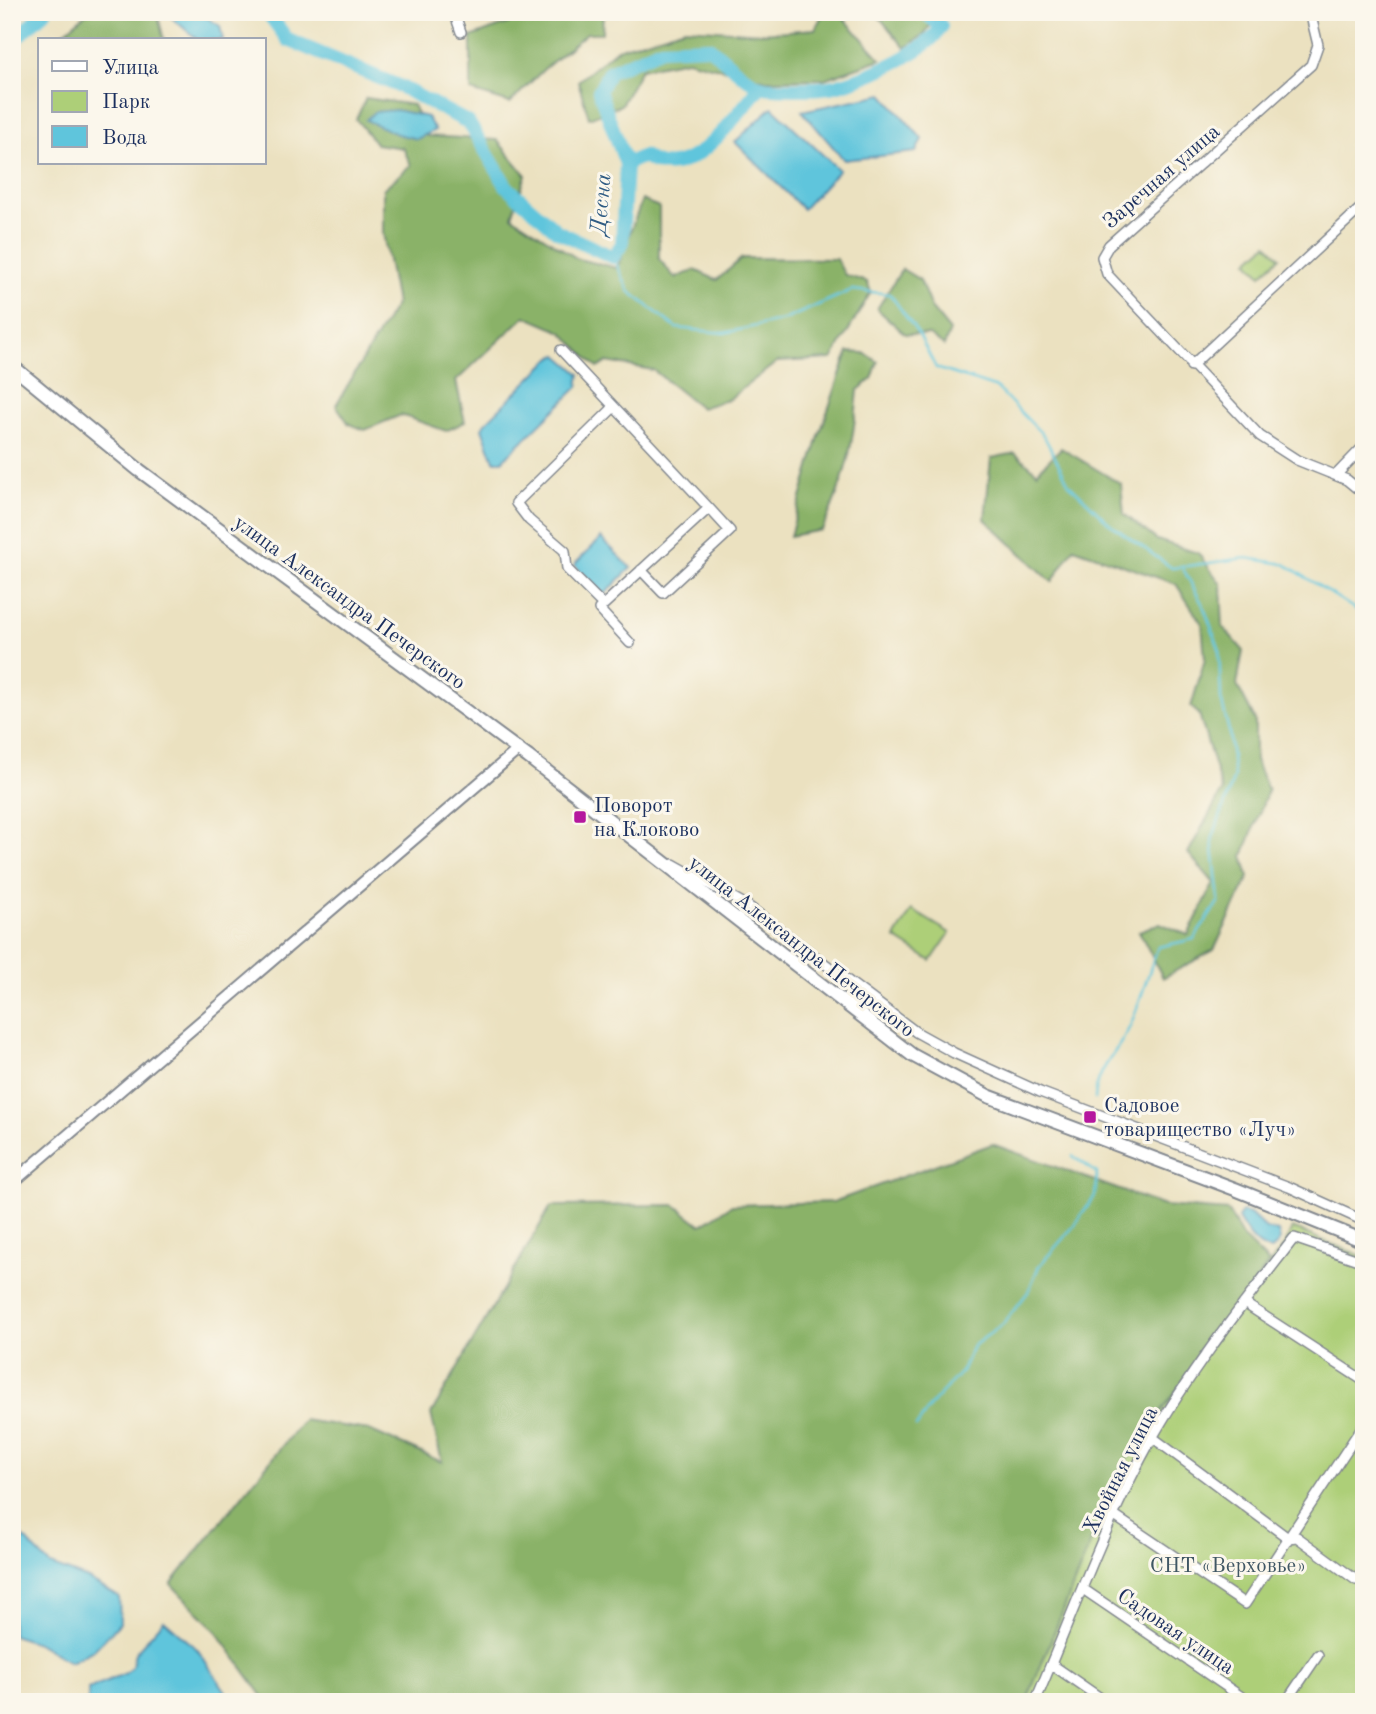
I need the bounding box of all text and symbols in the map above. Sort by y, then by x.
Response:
legend [38,38,266,164]
text: Улица [102,58,159,79]
text: Парк [102,92,151,113]
street label: Заречная улица [1100,121,1224,233]
text: Вода [102,128,147,149]
water label: Десна [587,172,617,239]
street label: улица Александра Печерского [229,512,469,694]
place label: Поворот на Клоково [594,796,700,841]
marker: Поворот на Клоково [572,809,588,825]
street label: улица Александра Печерского [684,852,918,1042]
place label: Садовое товарищество «Луч» [1104,1096,1296,1141]
marker: Садовое товарищество «Луч» [1082,1109,1098,1125]
street label: Хвойная улица [1080,1404,1162,1538]
park label: СНТ «Верховье» [1150,1556,1306,1577]
street label: Садовая улица [1113,1585,1237,1679]

